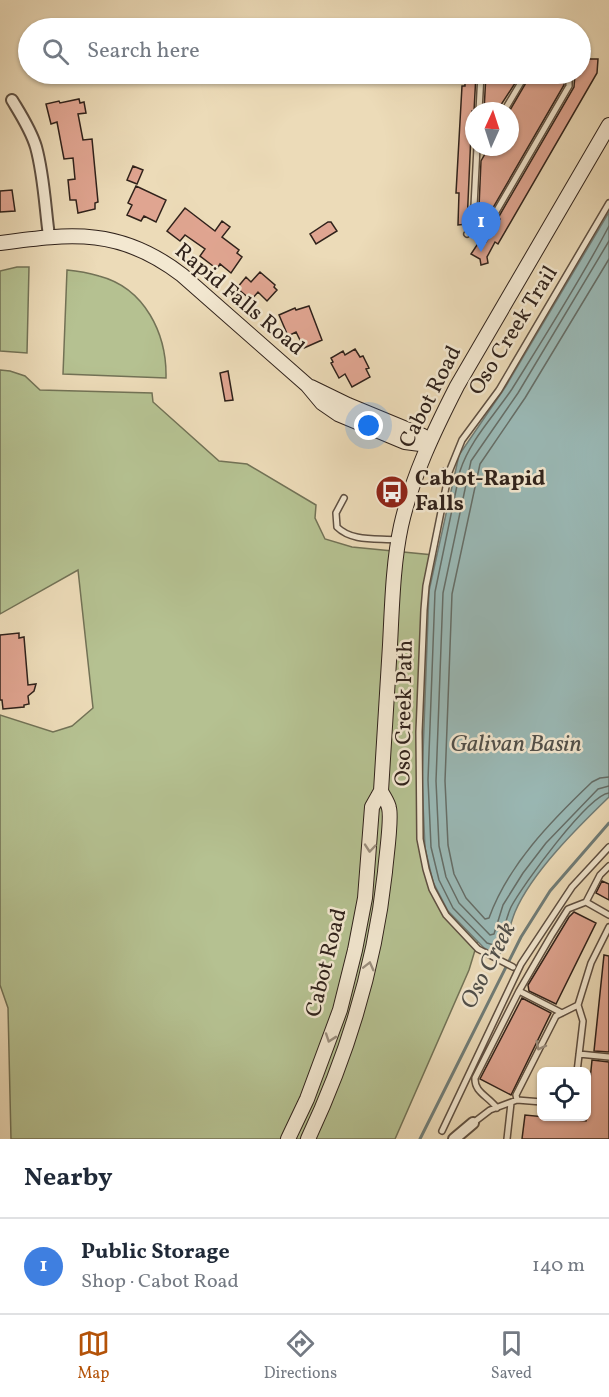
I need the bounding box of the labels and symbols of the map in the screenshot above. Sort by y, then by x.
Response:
north arrow [465,102,519,156]
pin: 1 [462,202,500,252]
street label: Rapid Falls Road [167,236,311,364]
street label: Oso Creek Trail [462,260,566,402]
street label: Cabot Road [392,341,470,453]
your location [354,411,383,440]
place label: Cabot-Rapid Falls [415,464,545,520]
bus stop icon: Cabot-Rapid Falls [374,474,410,510]
street label: Oso Creek Path [388,639,422,787]
water label: Galivan Basin [450,728,582,762]
one-way arrow [364,843,377,852]
street label: Cabot Road [299,905,355,1021]
water label: Oso Creek [453,917,525,1015]
one-way arrow [362,961,375,971]
one-way arrow [325,1032,338,1043]
one-way arrow [536,1040,548,1051]

